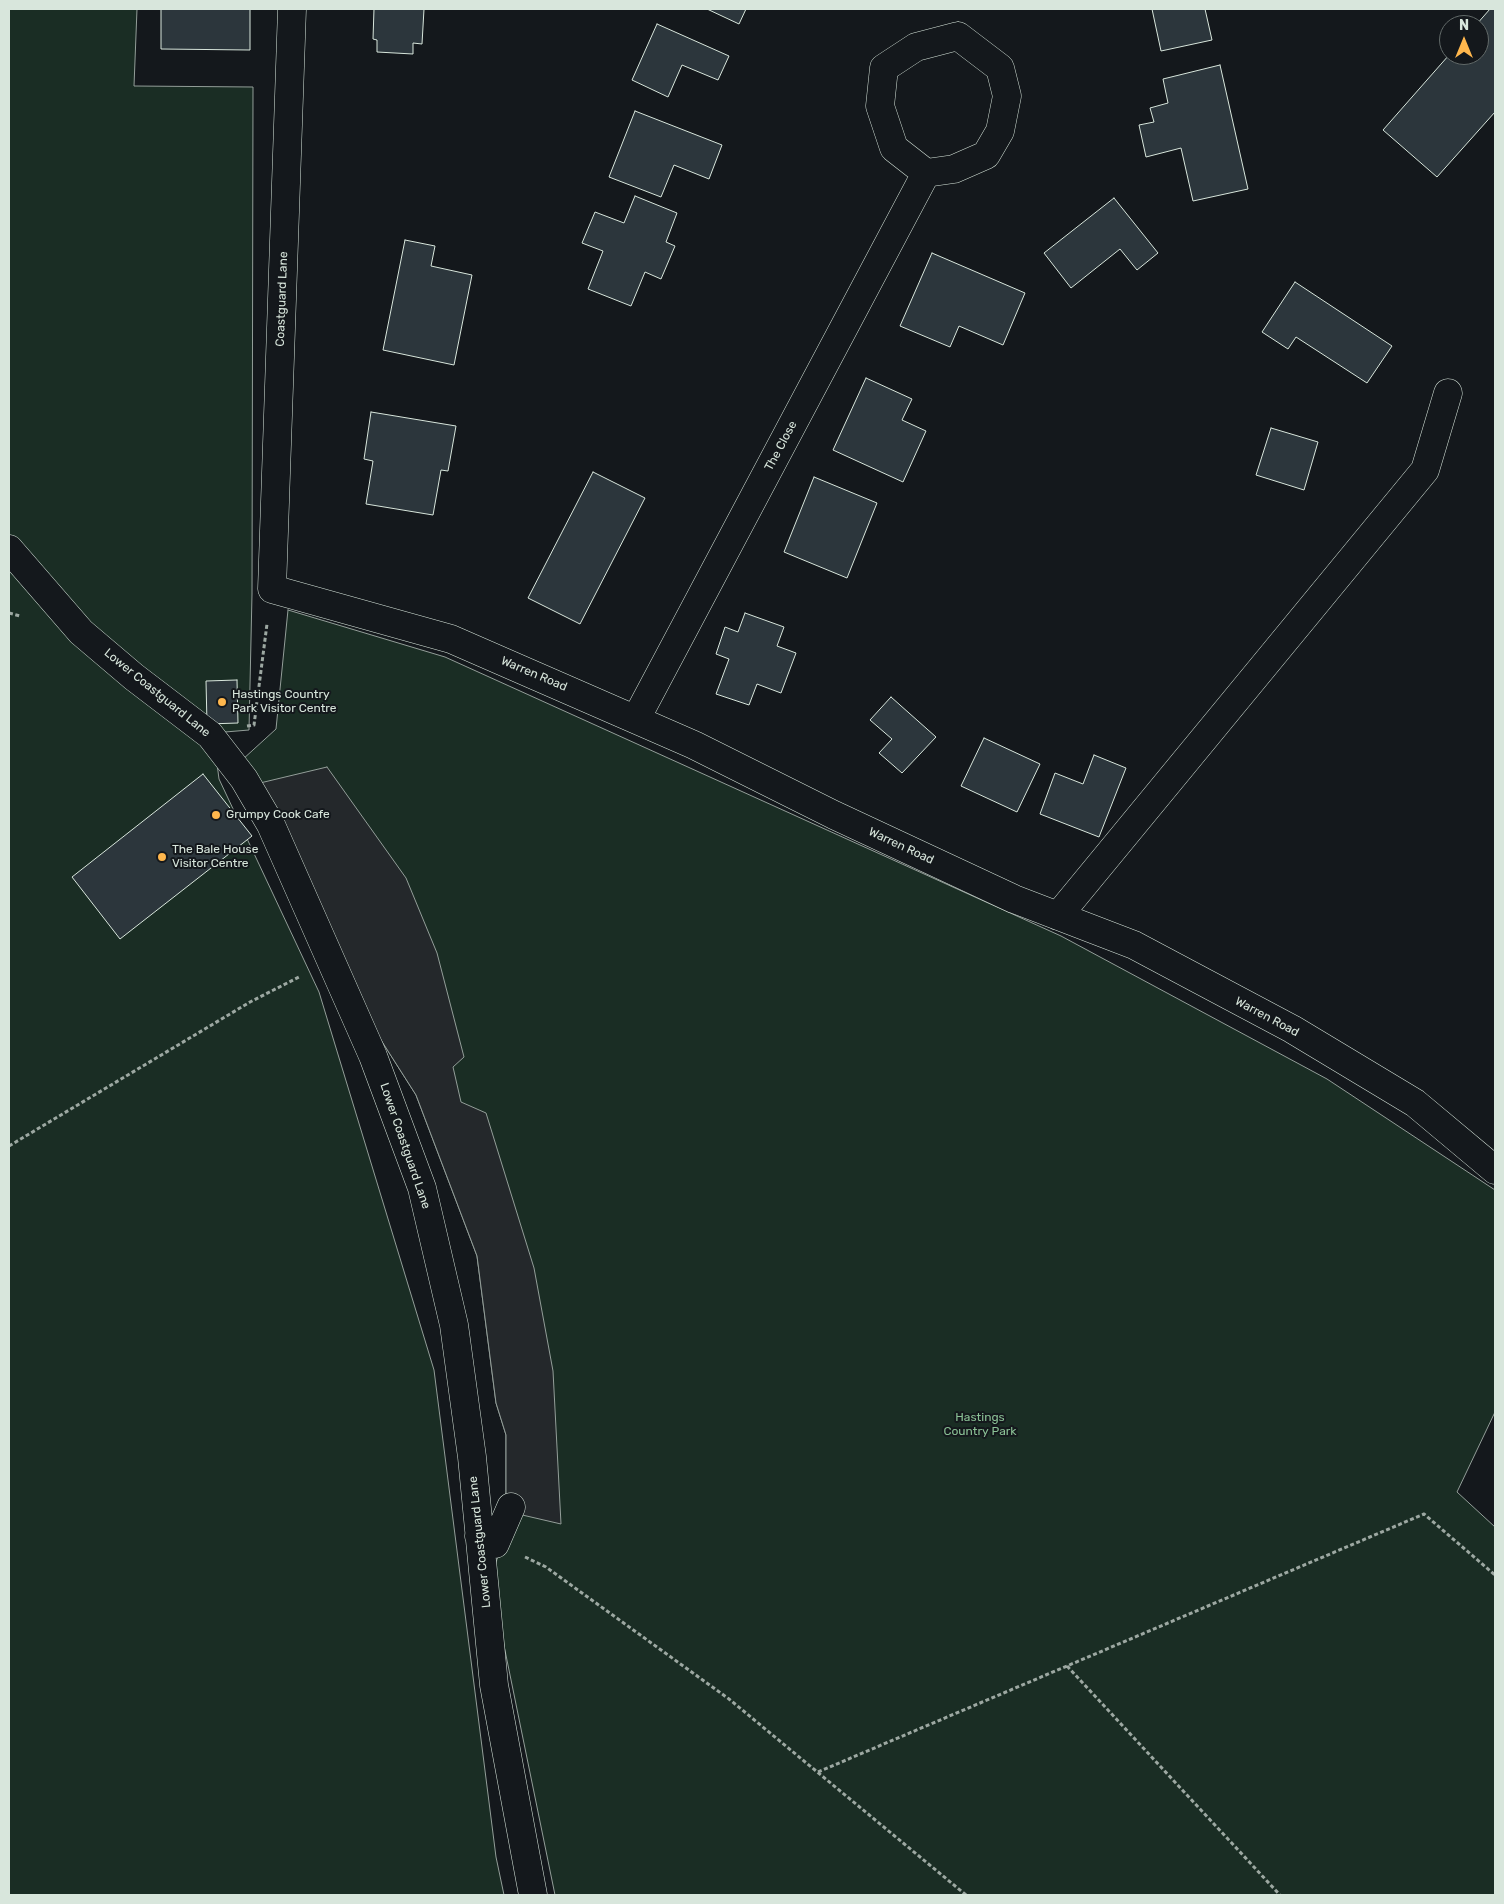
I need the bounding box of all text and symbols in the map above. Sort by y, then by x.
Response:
north arrow [1439,15,1489,65]
text: N [1459,17,1469,34]
street label: Coastguard Lane [273,251,291,347]
street label: The Close [762,419,800,473]
street label: Lower Coastguard Lane [101,646,213,740]
street label: Warren Road [499,654,569,694]
place label: Hastings Country Park Visitor Centre [232,688,336,716]
marker: Hastings Country Park Visitor Centre [216,696,228,708]
place label: Grumpy Cook Cafe [226,808,330,822]
marker: Grumpy Cook Cafe [210,809,222,821]
street label: Warren Road [866,825,936,867]
place label: The Bale House Visitor Centre [172,843,258,871]
marker: The Bale House Visitor Centre [156,851,168,863]
street label: Warren Road [1233,994,1301,1040]
street label: Lower Coastguard Lane [377,1081,433,1211]
park label: Hastings Country Park [943,1411,1017,1439]
street label: Lower Coastguard Lane [466,1475,494,1609]

